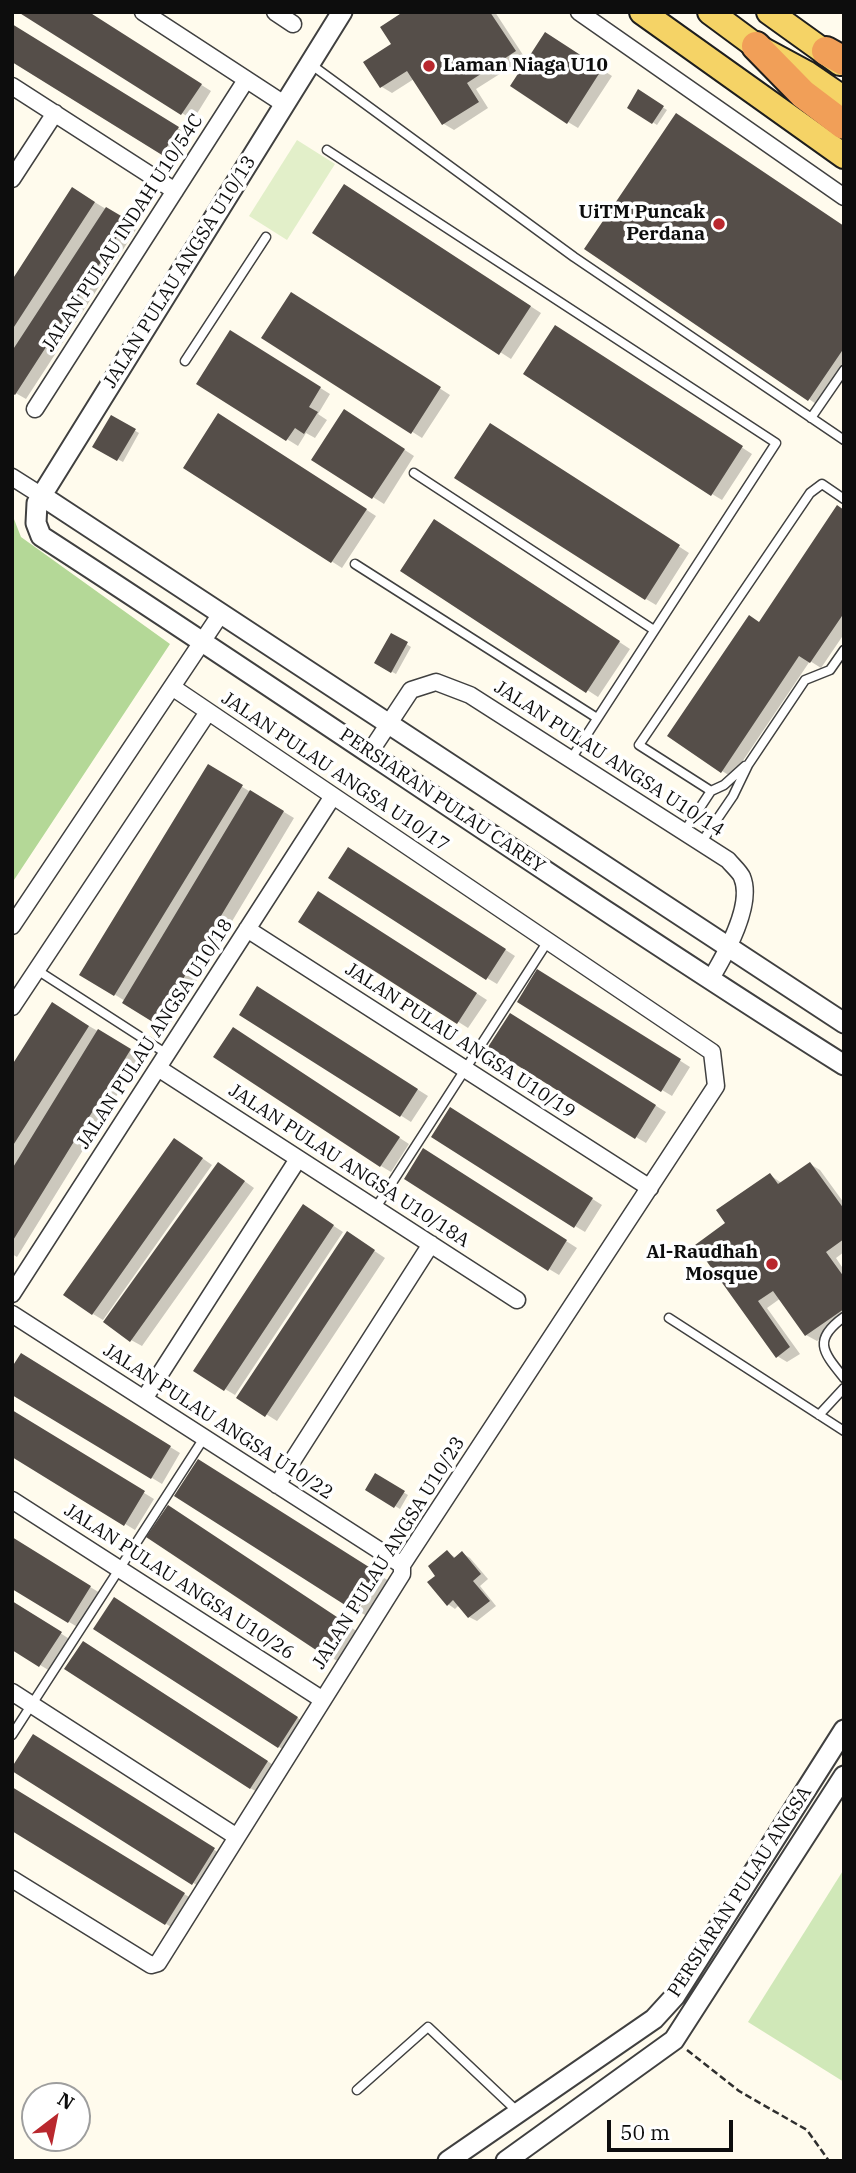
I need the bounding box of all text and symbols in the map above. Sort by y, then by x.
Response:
place label: Laman Niaga U10 [443,55,608,77]
marker: Laman Niaga U10 [421,58,437,74]
street label: JALAN PULAU INDAH U10/54C [38,110,208,356]
street label: JALAN PULAU ANGSA U10/13 [99,152,261,392]
place label: UiTM Puncak Perdana [579,202,705,246]
marker: UiTM Puncak Perdana [711,216,727,232]
street label: JALAN PULAU ANGSA U10/14 [490,676,728,842]
street label: JALAN PULAU ANGSA U10/17 [217,687,453,857]
street label: PERSIARAN PULAU CAREY [335,724,549,878]
street label: JALAN PULAU ANGSA U10/18 [72,915,238,1153]
street label: JALAN PULAU ANGSA U10/19 [341,958,579,1124]
street label: JALAN PULAU ANGSA U10/18A [224,1079,474,1253]
place label: Al-Raudhah Mosque [646,1242,758,1286]
marker: Al-Raudhah Mosque [764,1256,780,1272]
street label: JALAN PULAU ANGSA U10/22 [99,1339,337,1505]
street label: JALAN PULAU ANGSA U10/23 [308,1433,470,1673]
street label: JALAN PULAU ANGSA U10/26 [60,1499,298,1665]
street label: PERSIARAN PULAU ANGSA [663,1782,817,2002]
north arrow [21,2082,91,2152]
text: N [53,2087,79,2115]
scale bar [611,2106,737,2150]
text: 50 m [620,2118,670,2146]

